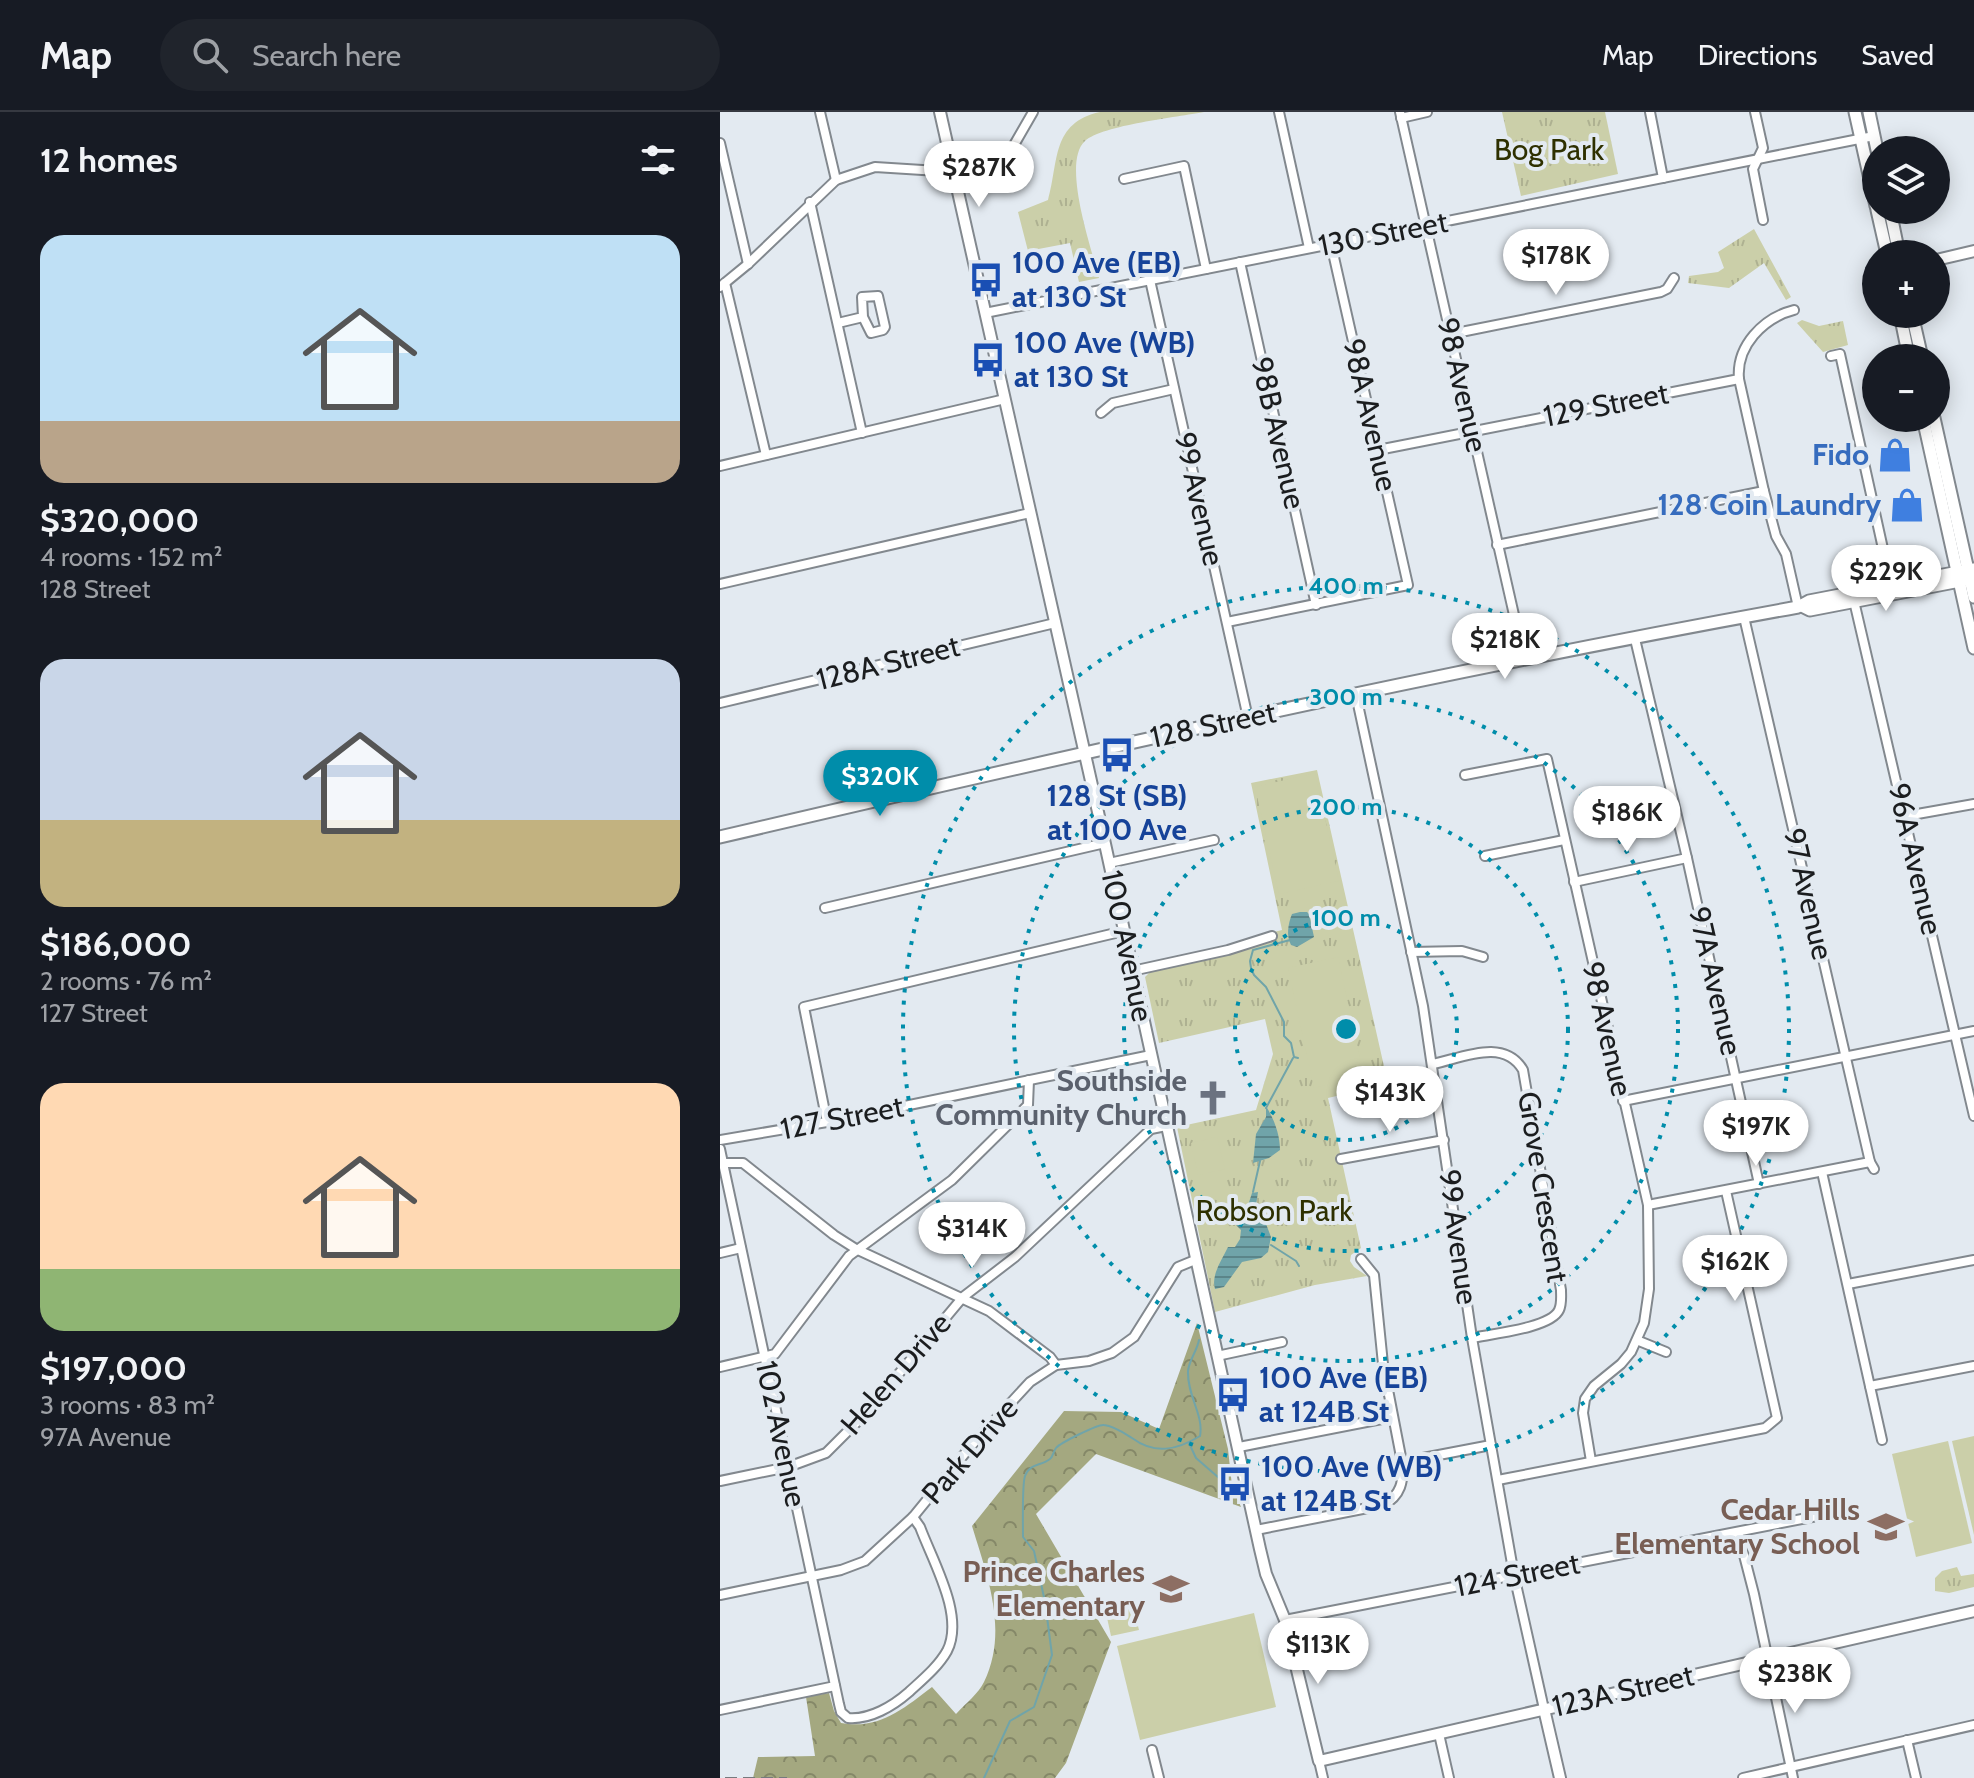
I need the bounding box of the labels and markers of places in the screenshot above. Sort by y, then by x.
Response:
pin: $287K [923,141,1035,209]
pin: $178K [1500,229,1612,297]
place label: 100 Ave (EB) at 130 St [1012,244,1181,315]
bus stop icon: 100 Ave (EB) at 130 St [967,261,1005,299]
place label: 100 Ave (WB) at 130 St [1014,324,1195,395]
bus stop icon: 100 Ave (WB) at 130 St [969,341,1007,379]
place label: Fido [1812,436,1869,473]
shop icon: Fido [1876,436,1914,474]
place label: 128 Coin Laundry [1658,486,1882,523]
shop icon: 128 Coin Laundry [1888,486,1926,524]
pin: $229K [1830,545,1942,613]
pin: $218K [1449,613,1561,681]
bus stop icon: 128 St (SB) at 100 Ave [1098,736,1136,774]
pin: $320K [824,750,936,818]
place label: 128 St (SB) at 100 Ave [1047,777,1187,848]
pin: $186K [1571,786,1683,854]
centre of rings [1332,1015,1360,1043]
place label: Southside Community Church [935,1062,1187,1133]
pin: $143K [1334,1066,1446,1134]
church icon: Southside Community Church [1194,1079,1232,1117]
pin: $197K [1700,1100,1812,1168]
pin: $314K [916,1202,1028,1270]
pin: $162K [1679,1235,1791,1303]
place label: 100 Ave (EB) at 124B St [1259,1359,1428,1430]
bus stop icon: 100 Ave (EB) at 124B St [1214,1376,1252,1414]
place label: 100 Ave (WB) at 124B St [1261,1448,1442,1519]
bus stop icon: 100 Ave (WB) at 124B St [1216,1465,1254,1503]
place label: Cedar Hills Elementary School [1614,1491,1860,1562]
school or university icon: Cedar Hills Elementary School [1867,1508,1905,1546]
place label: Prince Charles Elementary [962,1553,1146,1624]
school or university icon: Prince Charles Elementary [1152,1570,1190,1608]
pin: $113K [1262,1618,1374,1686]
pin: $238K [1739,1647,1851,1715]

